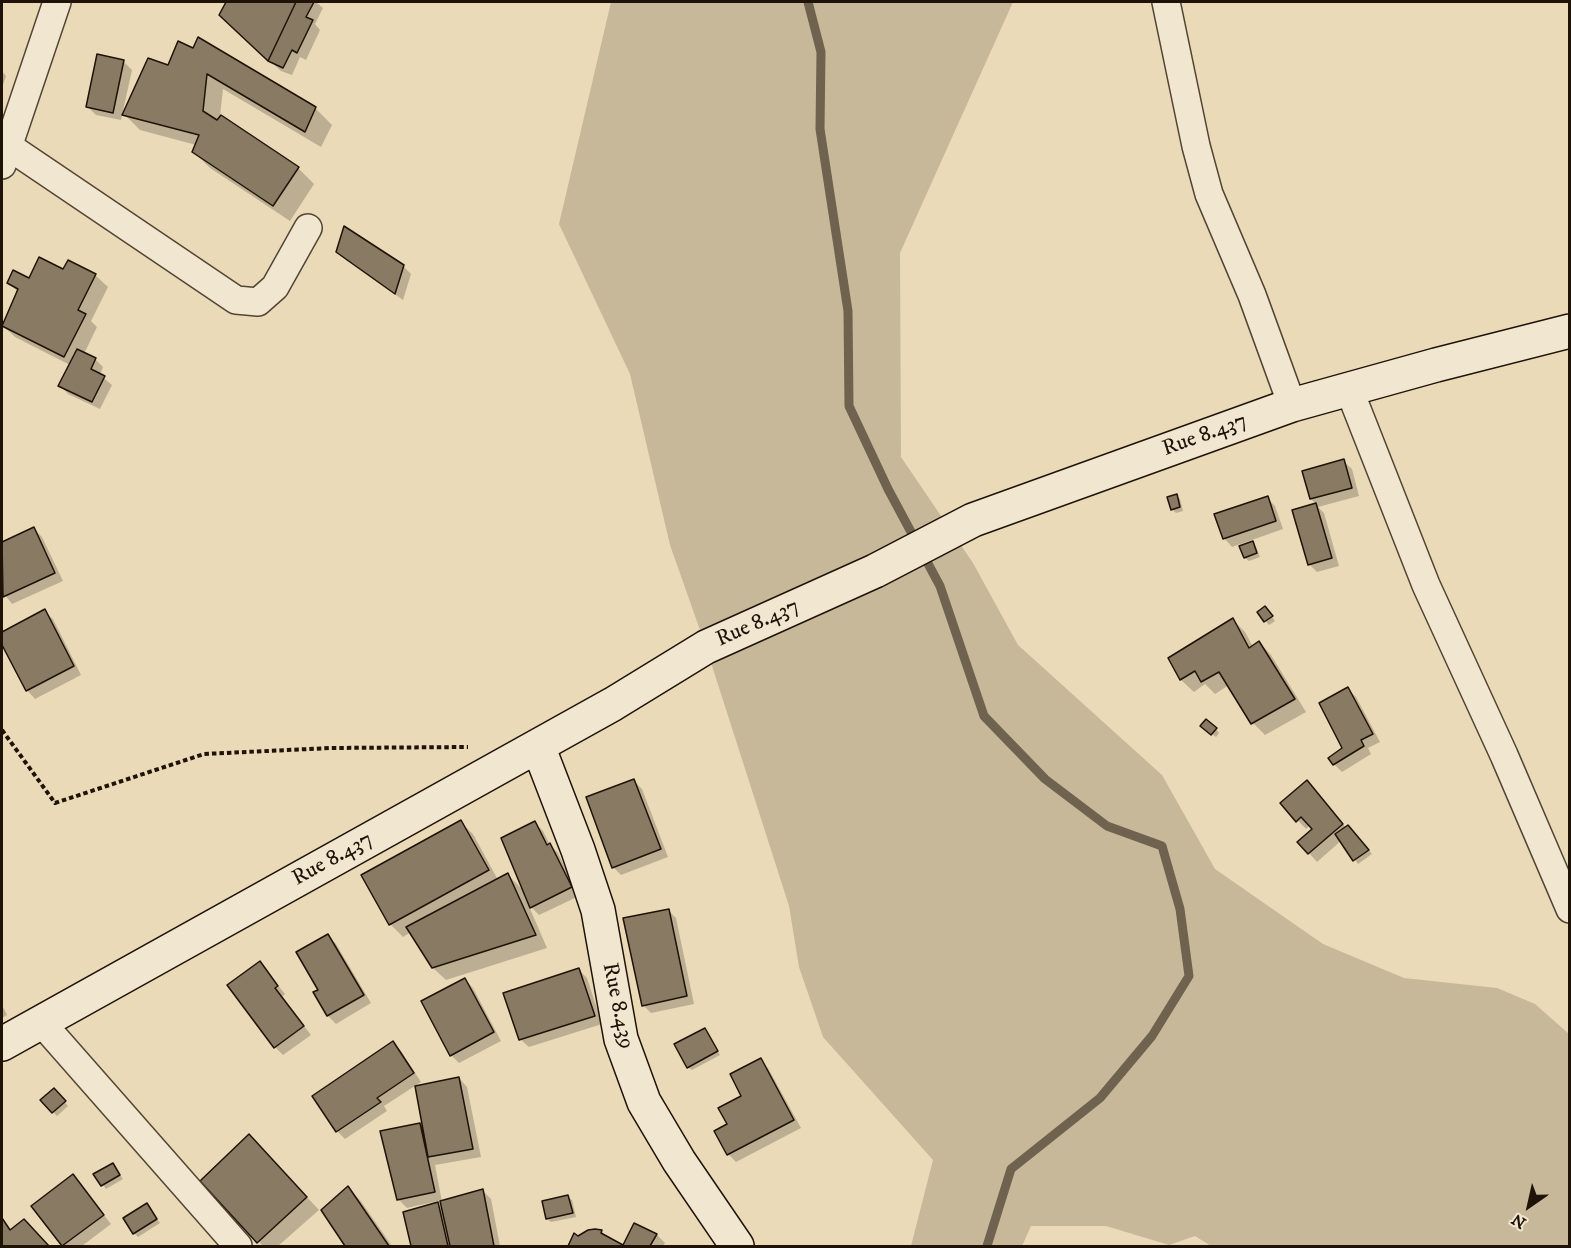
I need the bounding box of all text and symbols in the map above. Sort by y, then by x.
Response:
street label: Rue 8.437 [1159,409,1251,463]
street label: Rue 8.437 [712,594,804,654]
street label: Rue 8.437 [288,827,378,893]
street label: Rue 8.439 [595,961,639,1051]
north arrow [1499,1176,1559,1236]
text: N [1508,1209,1530,1233]

